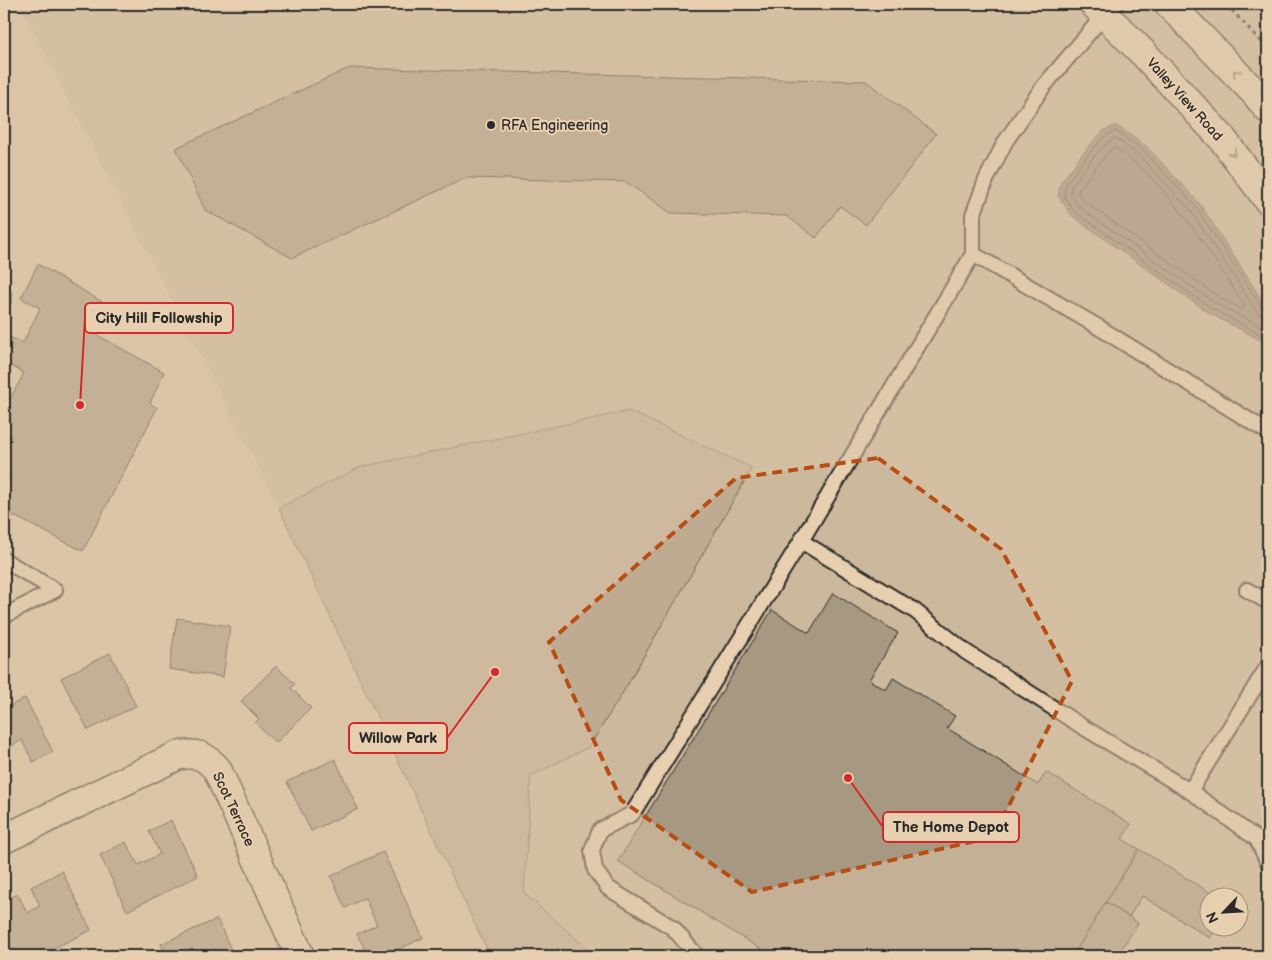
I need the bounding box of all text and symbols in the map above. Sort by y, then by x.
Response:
street label: Valley View Road [1143,54,1226,144]
one-way arrow [1233,70,1242,79]
place label: RFA Engineering [501,117,608,134]
marker: RFA Engineering [485,119,497,131]
one-way arrow [1227,147,1235,156]
callout: City Hill Followship [85,303,233,333]
text: City Hill Followship [95,309,223,328]
callout: Willow Park [349,723,447,753]
text: Willow Park [359,729,437,748]
street label: Scot Terrace [209,769,258,849]
callout: The Home Depot [883,812,1019,842]
text: The Home Depot [893,818,1009,837]
north arrow [1200,888,1250,938]
text: N [1203,909,1223,926]

